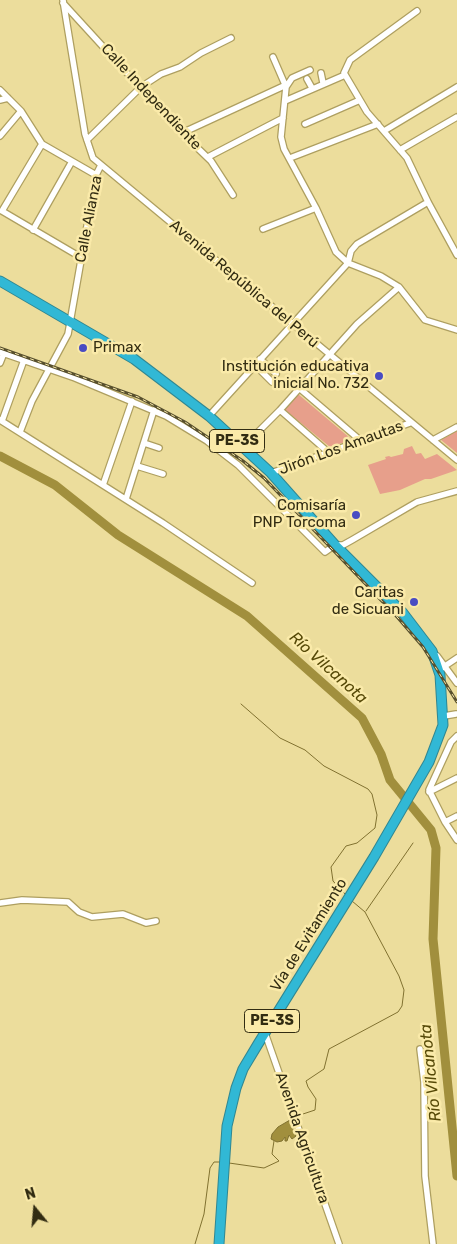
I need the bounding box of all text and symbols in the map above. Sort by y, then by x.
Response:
street label: Calle Independiente [97,40,205,154]
street label: Calle Alianza [72,174,106,264]
street label: Avenida República del Perú [166,216,322,352]
place label: Primax [93,339,142,357]
marker: Primax [77,342,89,354]
place label: Institución educativa inicial No. 732 [222,358,369,393]
marker: Institución educativa inicial No. 732 [373,370,385,382]
street label: Jirón Los Amautas [276,417,406,479]
road number: PE-3S [210,430,264,452]
place label: Comisaría PNP Torcoma [253,497,346,532]
marker: Comisaría PNP Torcoma [350,509,362,521]
place label: Caritas de Sicuani [332,584,404,619]
marker: Caritas de Sicuani [408,596,420,608]
water label: Río Vilcanota [285,628,371,708]
street label: Vía de Evitamiento [267,875,351,995]
road number: PE-3S [244,1009,300,1032]
water label: Río Vilcanota [416,1023,446,1123]
street label: Avenida Agricultura [271,1070,333,1206]
north arrow [10,1184,60,1234]
text: N [23,1185,38,1204]

